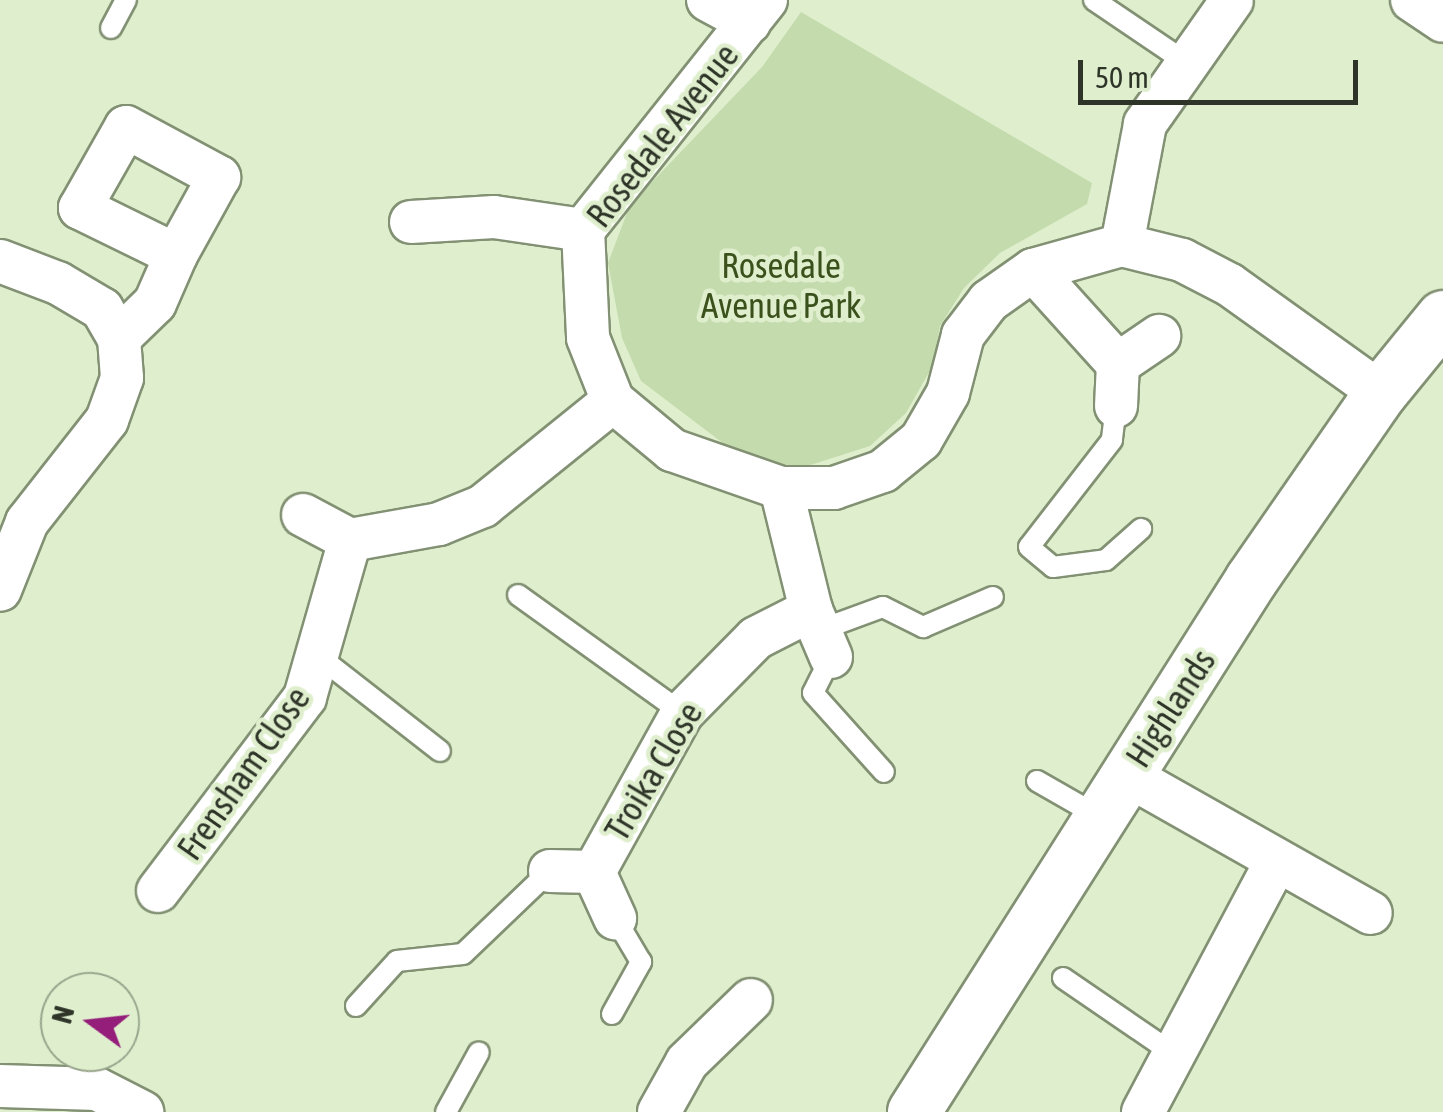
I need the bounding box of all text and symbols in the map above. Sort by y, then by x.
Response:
street label: Rosedale Avenue [577,35,747,235]
scale bar [1083,40,1363,102]
text: 50 m [1095,60,1149,94]
park label: Rosedale Avenue Park [701,244,861,326]
street label: Highlands [1116,641,1224,775]
street label: Frensham Close [168,678,318,868]
street label: Troika Close [595,694,711,848]
north arrow [40,972,140,1072]
text: N [45,1003,81,1027]

